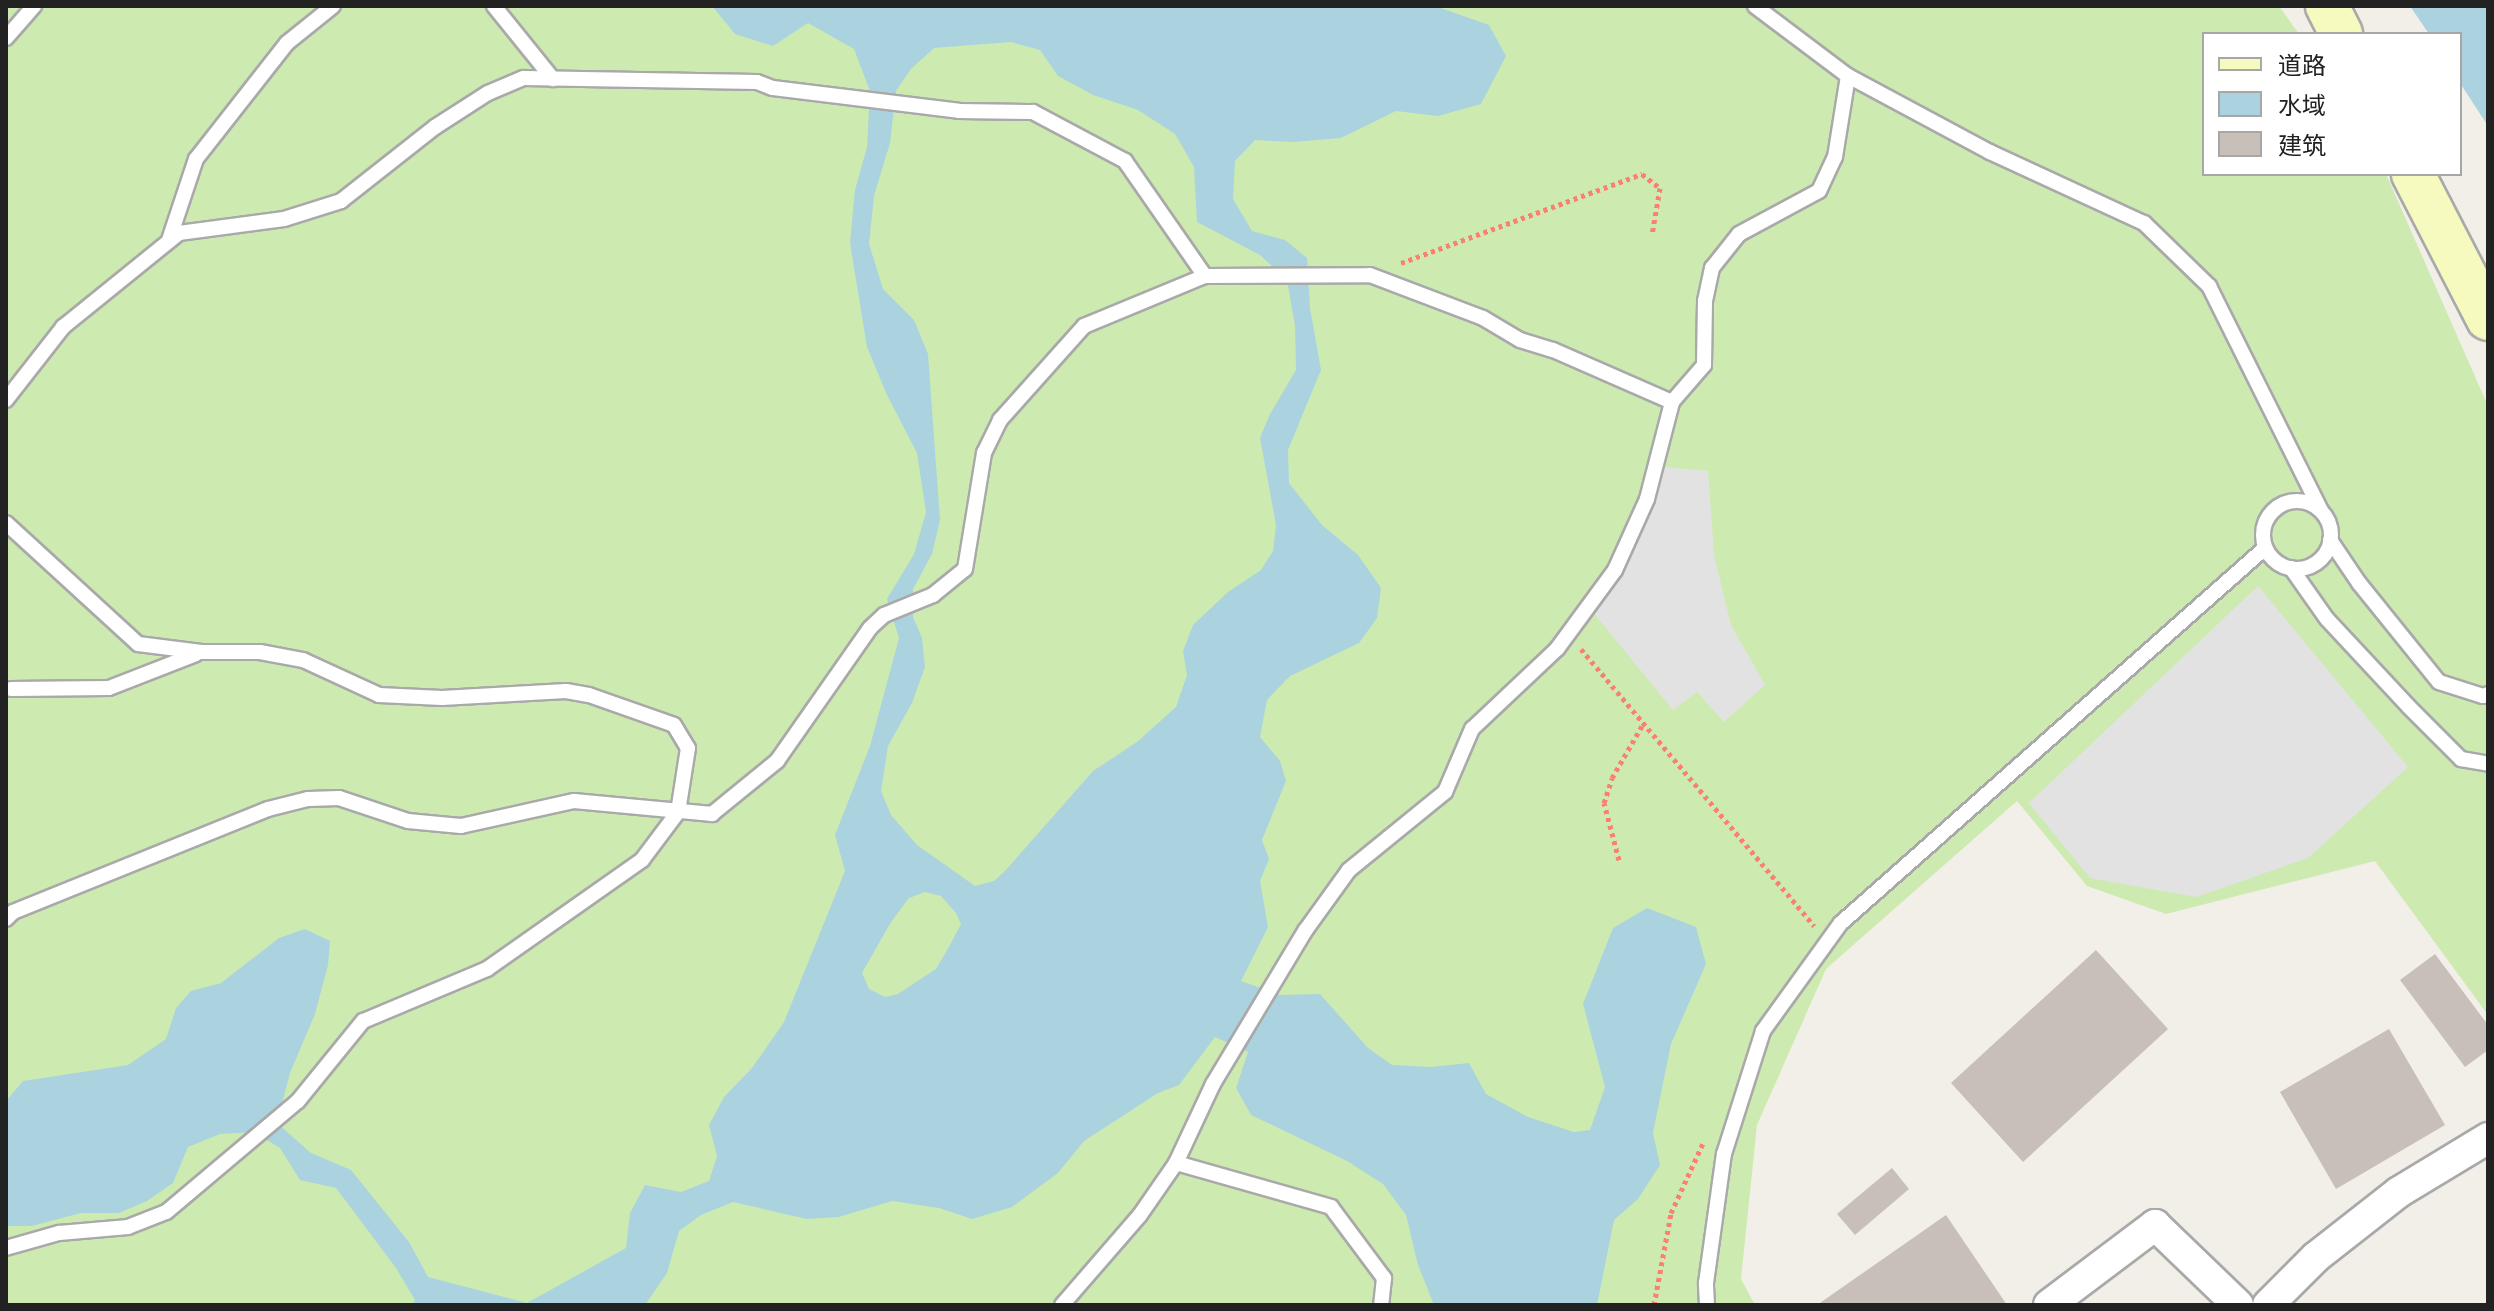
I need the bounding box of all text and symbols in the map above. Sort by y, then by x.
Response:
legend [2202,32,2462,176]
text: 道路 [2278,53,2326,83]
text: 水域 [2278,93,2326,123]
text: 建筑 [2278,133,2326,163]

